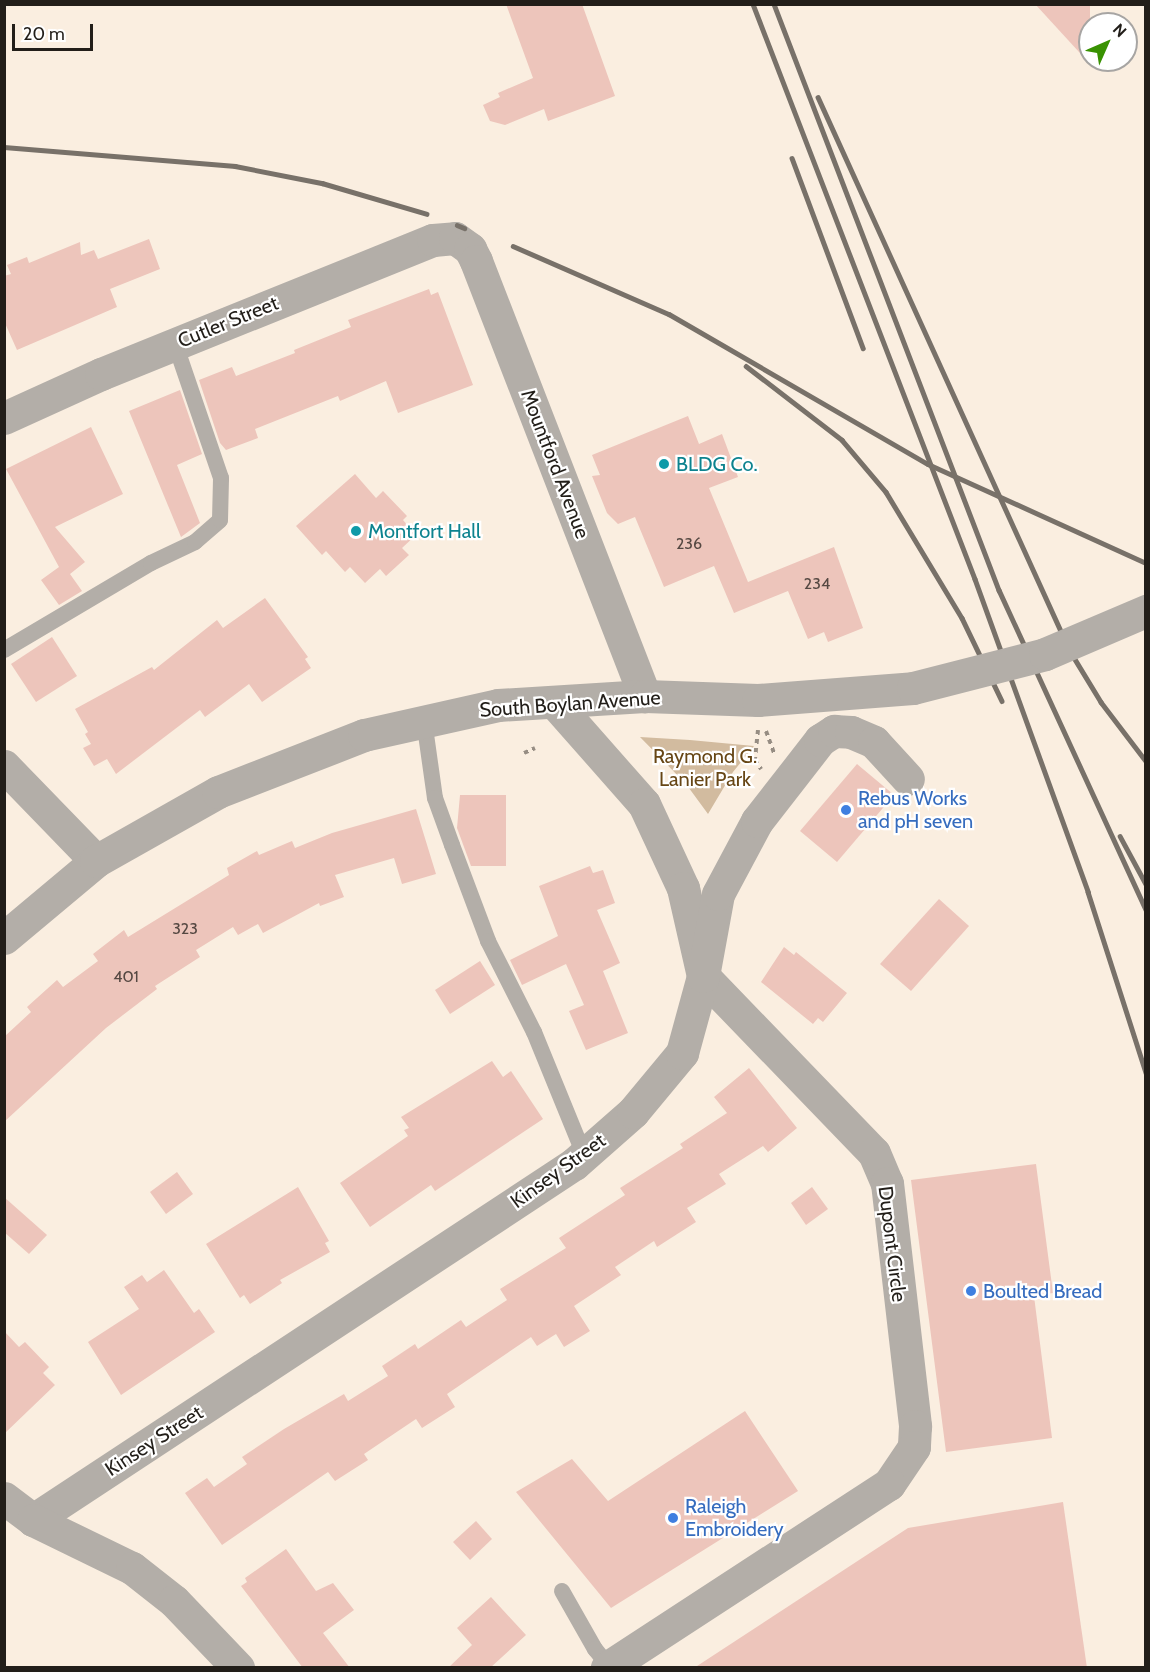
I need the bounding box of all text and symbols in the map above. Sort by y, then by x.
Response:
scale bar [15,12,96,50]
north arrow [1078,12,1138,72]
text: N [1109,20,1130,41]
text: 20 m [23,23,65,45]
street label: Cutler Street [174,291,282,353]
street label: Mountford Avenue [516,386,594,542]
place label: BLDG Co. [676,452,758,476]
marker: BLDG Co. [657,457,671,471]
place label: Montfort Hall [368,519,481,543]
marker: Montfort Hall [349,524,363,538]
house number: 236 [676,534,702,554]
house number: 234 [804,574,830,594]
street label: South Boylan Avenue [479,686,661,722]
park label: Raymond G. Lanier Park [653,744,757,791]
place label: Rebus Works and pH seven [858,786,973,833]
marker: Rebus Works and pH seven [839,803,853,817]
house number: 323 [172,919,198,939]
house number: 401 [113,967,139,987]
street label: Kinsey Street [506,1128,610,1214]
street label: Dupont Circle [873,1185,911,1303]
place label: Boulted Bread [983,1279,1102,1303]
marker: Boulted Bread [964,1284,978,1298]
street label: Kinsey Street [101,1401,207,1481]
place label: Raleigh Embroidery [685,1494,784,1541]
marker: Raleigh Embroidery [666,1511,680,1525]

